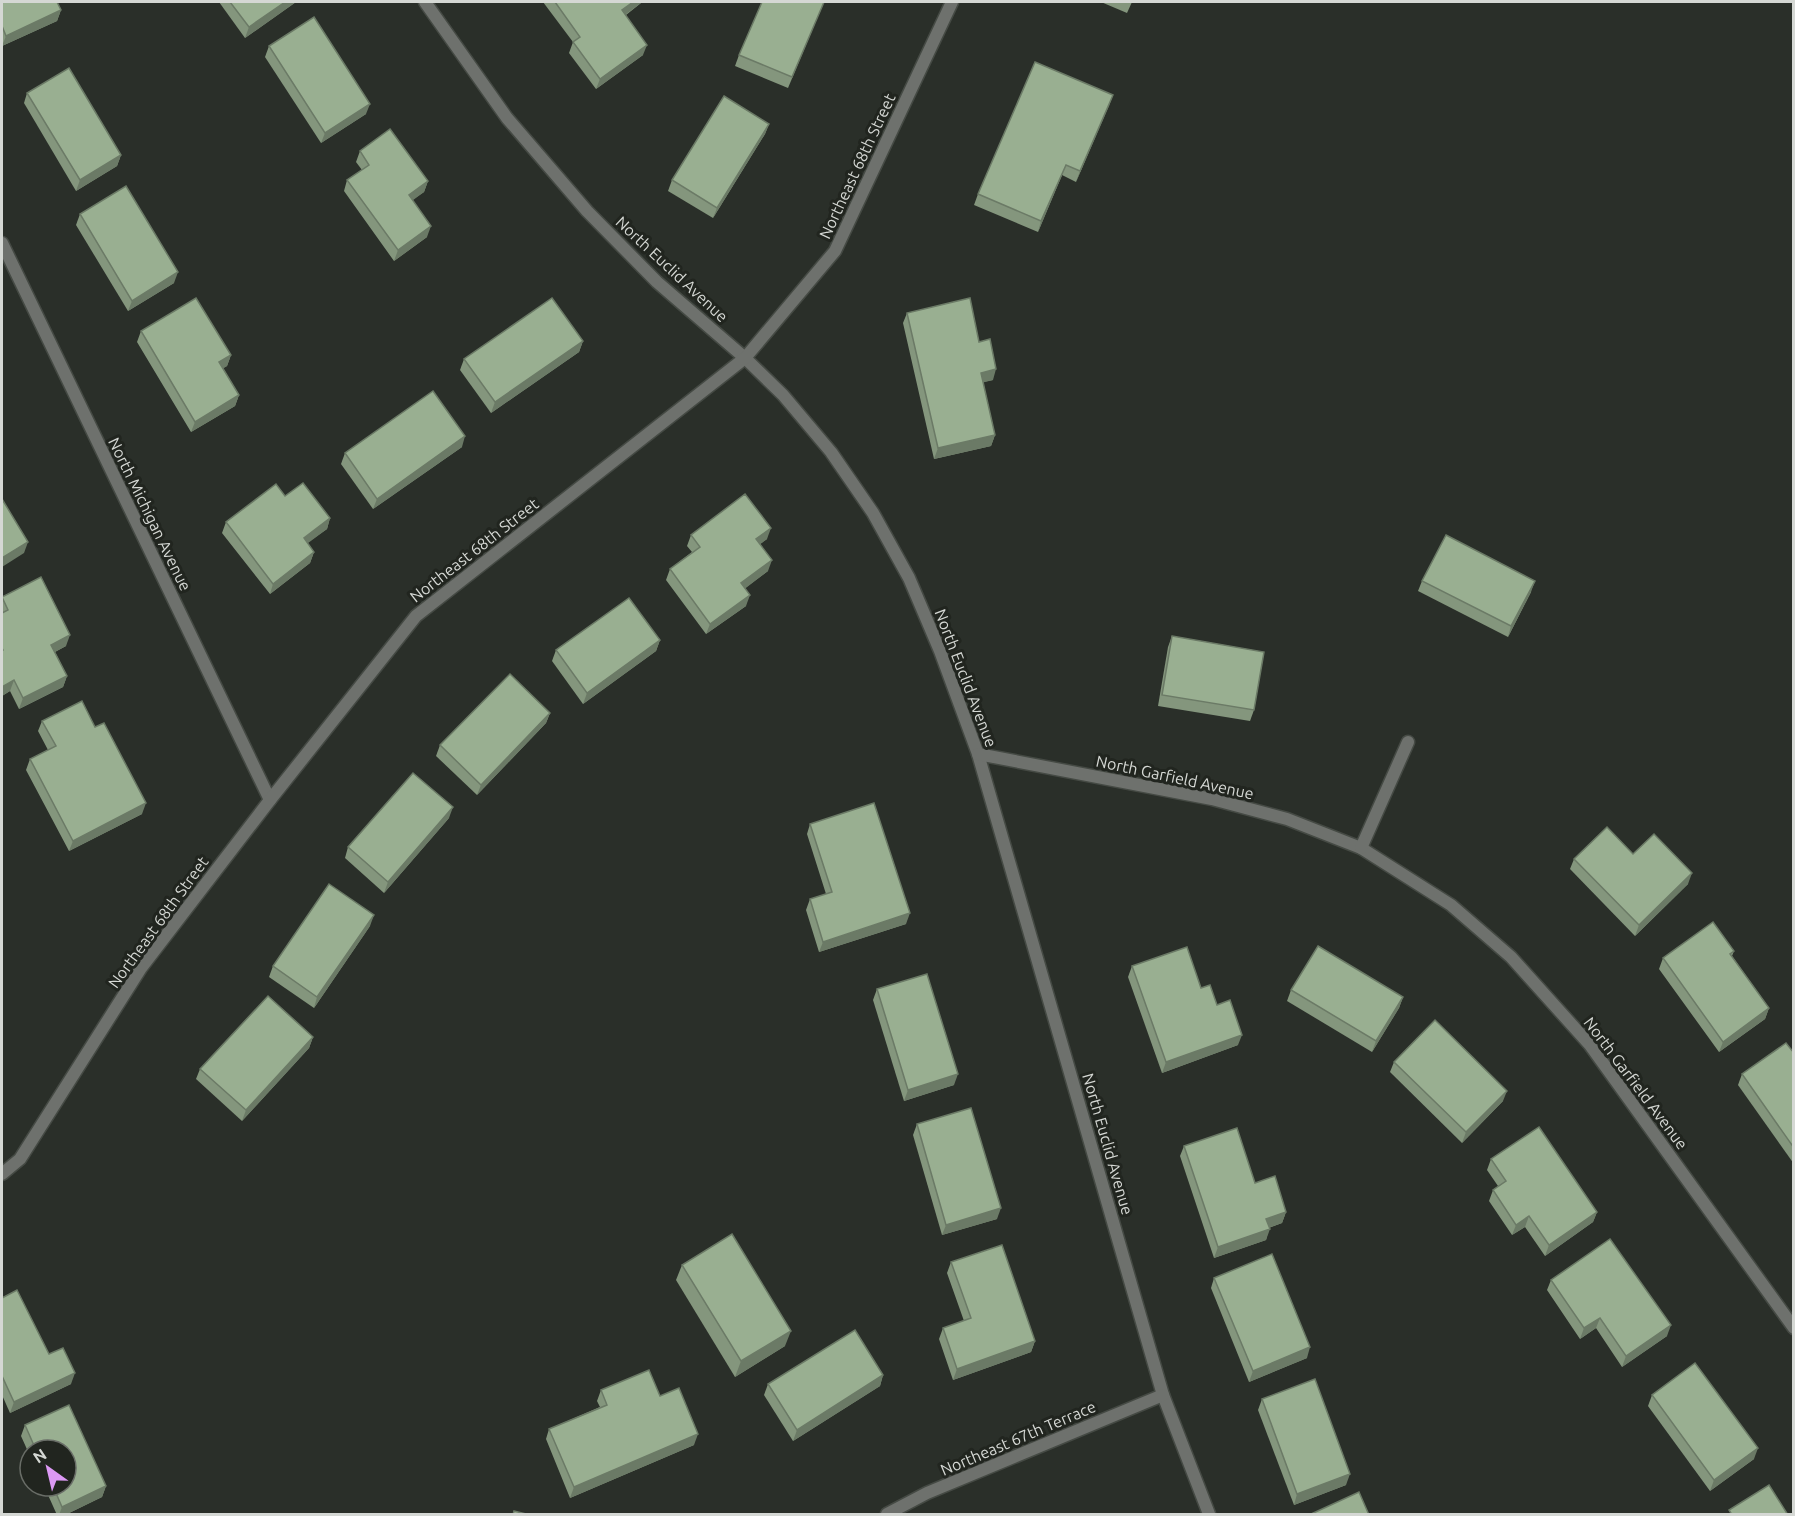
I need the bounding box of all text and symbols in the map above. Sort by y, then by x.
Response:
street label: Northeast 68th Street [815,90,899,241]
street label: North Euclid Avenue [612,212,732,326]
street label: North Michigan Avenue [105,434,195,594]
street label: Northeast 68th Street [406,494,542,606]
street label: North Euclid Avenue [931,606,1001,750]
street label: North Garfield Avenue [1094,751,1256,803]
street label: Northeast 68th Street [104,852,212,991]
street label: North Garfield Avenue [1580,1013,1692,1153]
street label: North Euclid Avenue [1079,1071,1137,1217]
street label: Northeast 67th Terrace [938,1397,1098,1479]
north arrow [18,1438,78,1498]
text: N [30,1445,50,1466]

